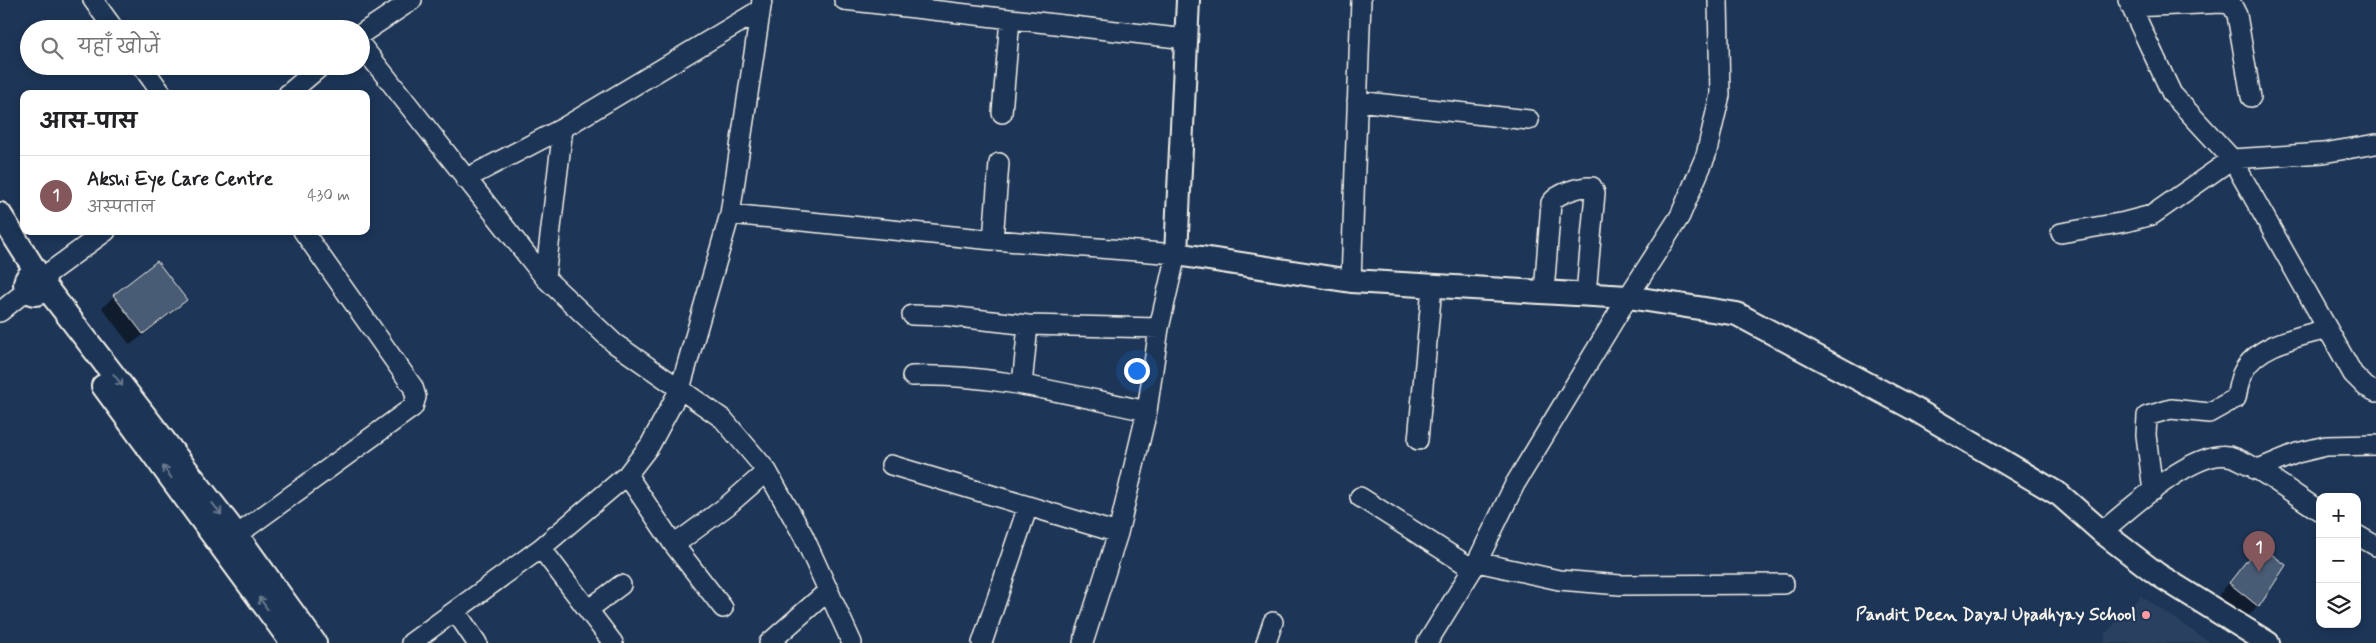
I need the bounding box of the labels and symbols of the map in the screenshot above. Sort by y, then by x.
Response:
your location [1124,358,1150,384]
one-way arrow [112,373,123,386]
one-way arrow [162,465,172,479]
one-way arrow [212,502,222,516]
pin: 1 [2243,531,2275,572]
one-way arrow [258,597,268,611]
place label: Pandit Deen Dayal Upadhyay School [1856,603,2136,627]
marker: Pandit Deen Dayal Upadhyay School [2140,609,2152,621]

